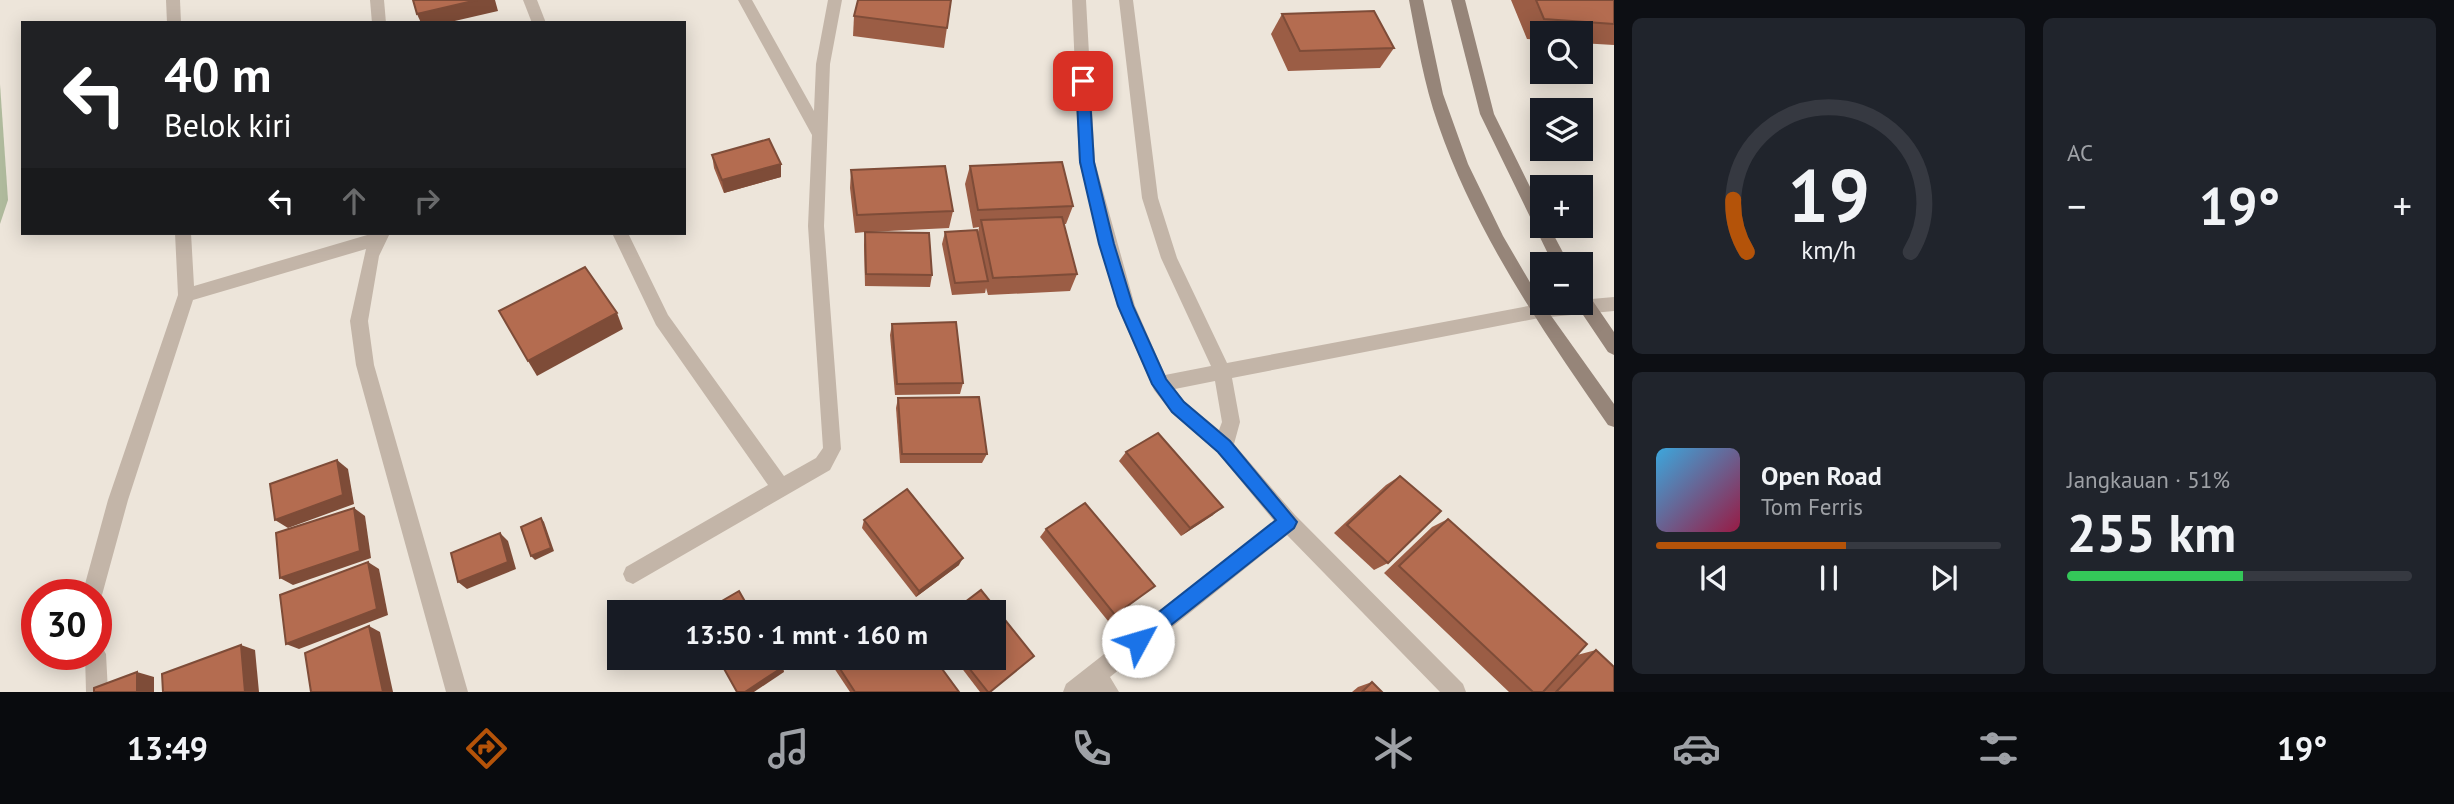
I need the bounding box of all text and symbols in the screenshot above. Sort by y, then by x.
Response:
map controls [1530,21,1593,315]
button: search [1530,21,1593,84]
text: 40 m [164,42,271,106]
icon: left [49,49,140,140]
pin [1053,51,1113,111]
icon: arrive [1064,62,1102,100]
button: layers [1530,98,1593,161]
text: Belok kiri [164,104,292,146]
text: AC [2067,138,2093,167]
text: 19 [1787,148,1870,242]
text: 19° [2199,172,2280,239]
button: + [1530,175,1593,238]
text: − [2067,181,2086,230]
text: + [2393,181,2412,230]
icon: left [262,182,300,220]
icon: ahead [335,182,373,220]
icon: right [408,182,446,220]
text: km/h [1801,234,1856,266]
button: − [1530,252,1593,315]
text: Open Road [1761,459,1882,492]
text: Jangkauan · 51% [2067,465,2230,494]
text: Tom Ferris [1761,492,1863,521]
text: 255 km [2067,499,2236,566]
icon: previous [1695,559,1733,597]
icon: pause [1810,559,1848,597]
icon: next [1925,559,1963,597]
speed limit sign: 30 [21,579,112,670]
position arrow [1101,604,1175,678]
text: 13:50 · 1 mnt · 160 m [685,618,928,651]
icon: directions [462,724,511,773]
icon: music [764,724,813,773]
icon: phone [1067,724,1116,773]
icon: climate [1369,724,1418,773]
icon: car [1672,724,1721,773]
icon: filters [1974,724,2023,773]
text: 13:49 [127,727,208,769]
text: 19° [2277,727,2327,769]

